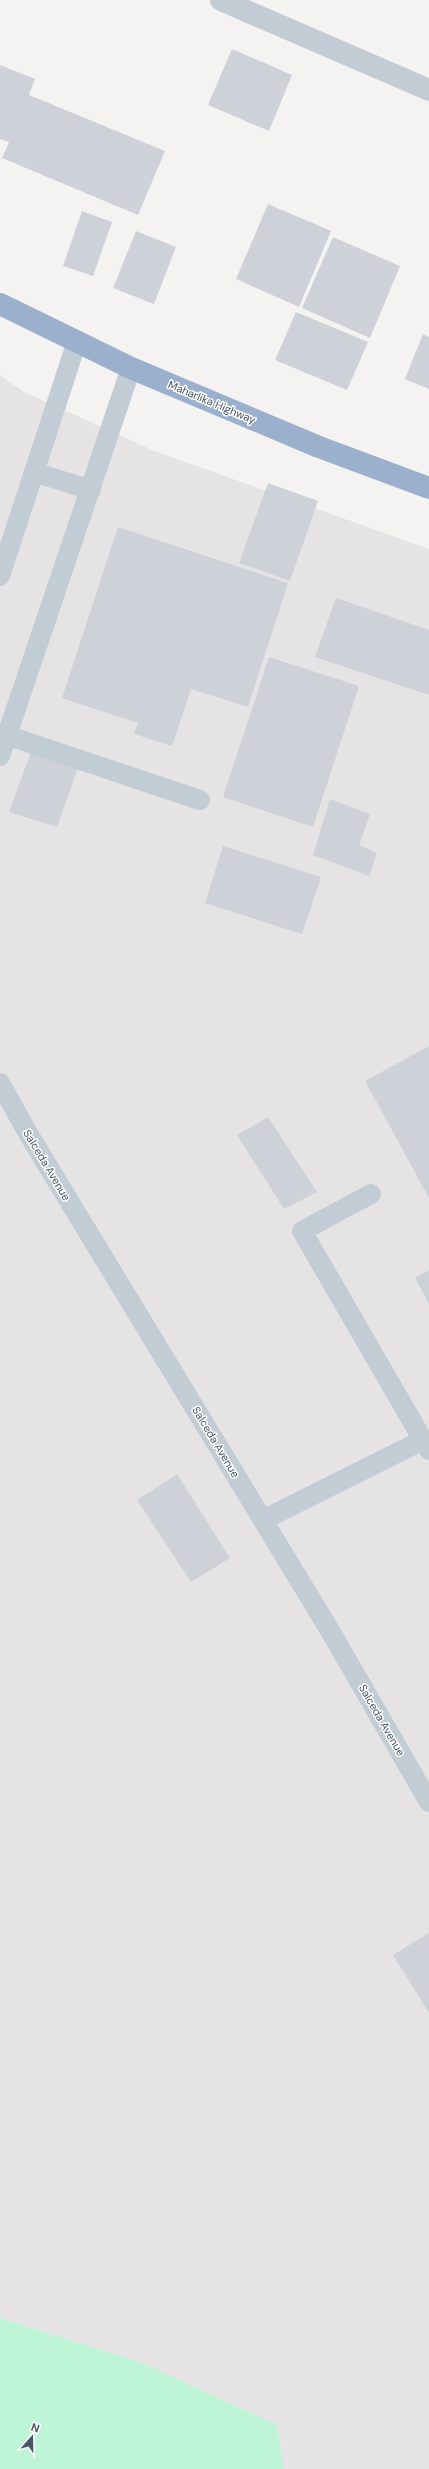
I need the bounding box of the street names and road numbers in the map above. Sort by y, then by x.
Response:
street label: Maharlika Highway [166,377,258,427]
street label: Salceda Avenue [20,1127,74,1203]
street label: Salceda Avenue [189,1404,243,1480]
street label: Salceda Avenue [356,1682,408,1758]

